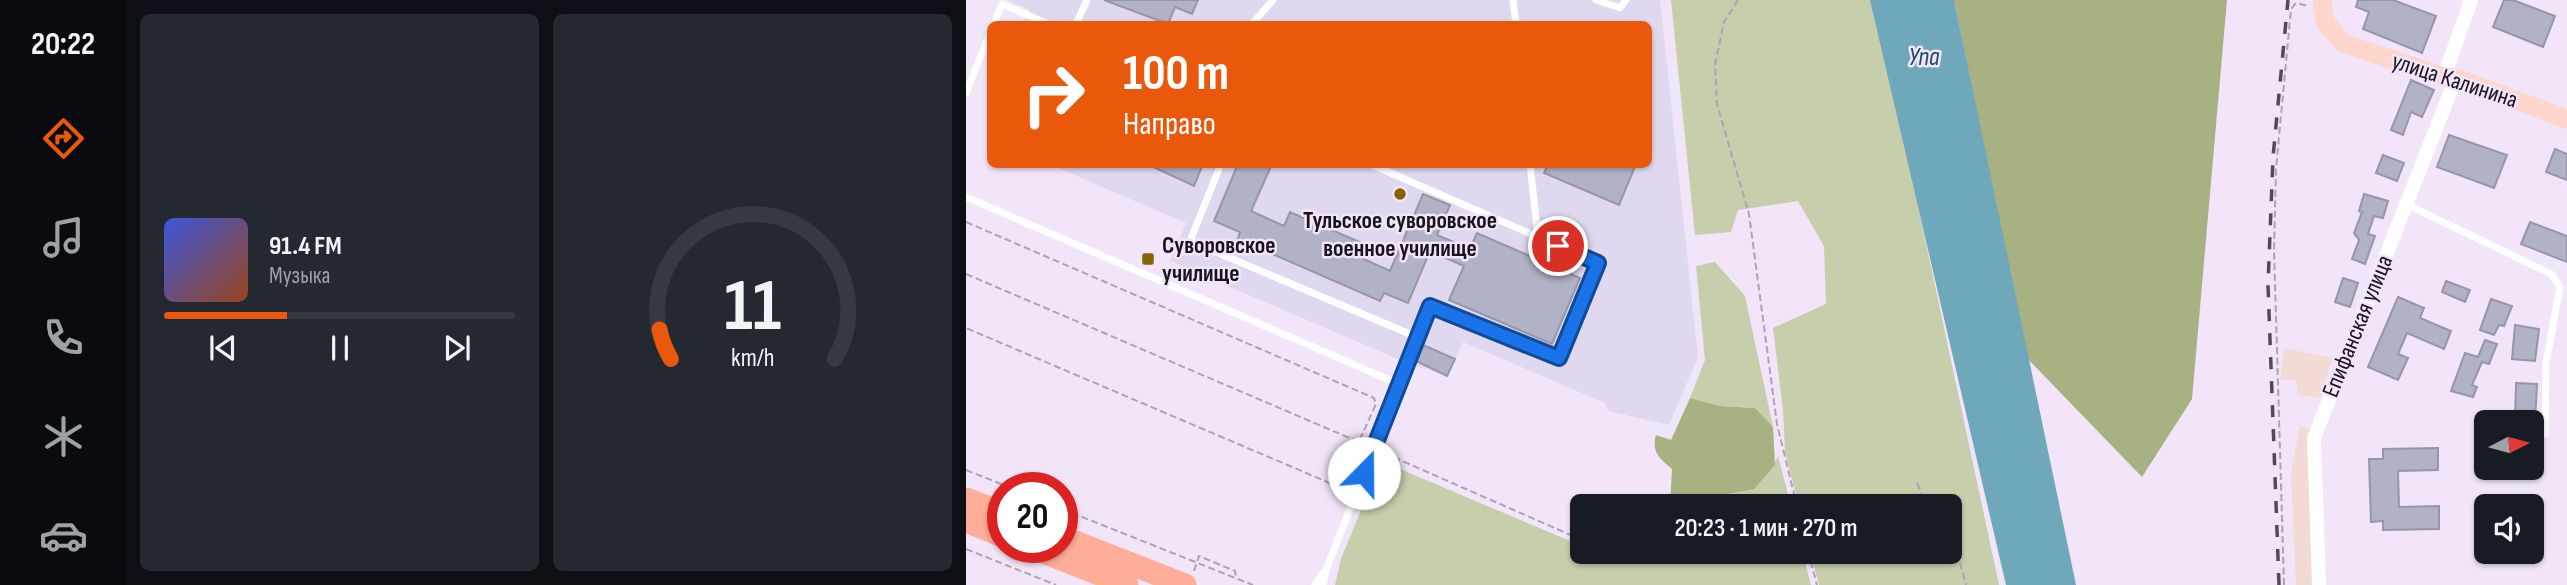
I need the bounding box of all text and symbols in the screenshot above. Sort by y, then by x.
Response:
text: 20:22 [31,25,95,64]
water label: Упа [1908,42,1940,73]
text: 100 m [1123,45,1229,104]
street label: улица Калинина [2388,47,2521,114]
icon: right [1008,49,1099,140]
text: Направо [1123,105,1216,144]
icon: directions [39,114,88,163]
marker: Тульское суворовское военное училище [1392,186,1408,202]
place label: Тульское суворовское военное училище [1303,206,1497,263]
icon: music [39,213,88,262]
pin [1528,216,1588,276]
icon: arrive [1539,227,1577,265]
text: 91.4 FM [269,231,342,262]
place label: Суворовское училище [1162,231,1275,288]
marker: Суворовское училище [1140,251,1156,267]
street label: Епифанская улица [2316,251,2399,401]
text: Музыка [269,262,330,290]
text: 11 [724,263,781,351]
icon: phone [39,313,88,362]
icon: previous [204,329,242,367]
icon: pause [321,329,359,367]
icon: next [438,329,476,367]
text: km/h [731,342,774,373]
north arrow [2474,410,2544,480]
map controls [2474,410,2544,564]
icon: climate [39,412,88,461]
position arrow [1327,436,1401,510]
speed limit sign: 20 [987,472,1078,563]
button: sound [2474,494,2544,564]
icon: car [39,511,88,560]
text: 20:23 · 1 мин · 270 m [1675,513,1857,544]

